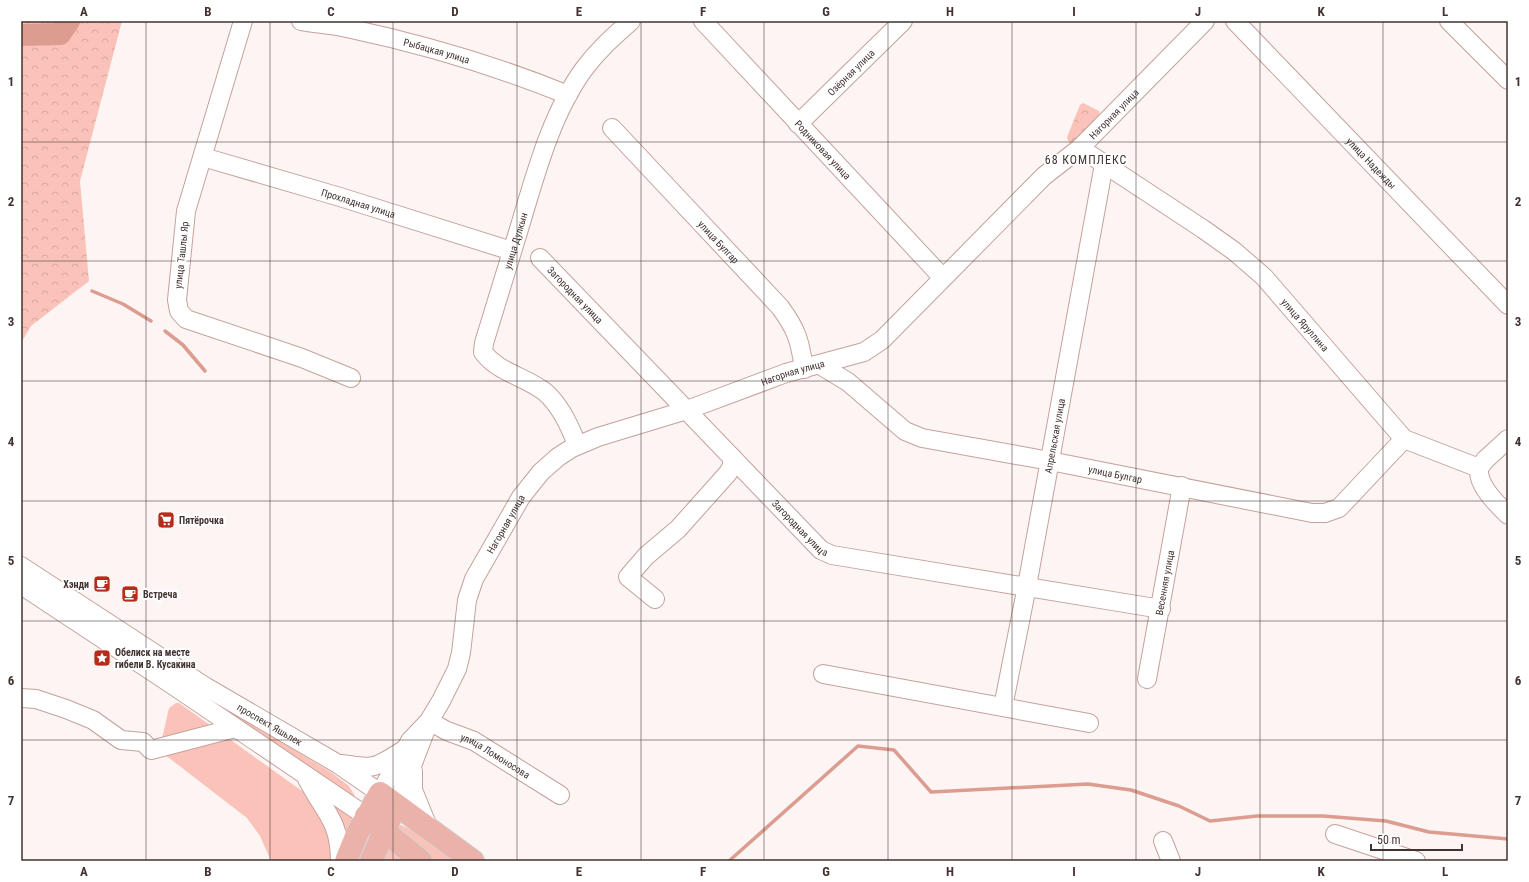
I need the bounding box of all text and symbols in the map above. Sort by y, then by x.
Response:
text: A [80,4,88,19]
text: B [204,4,212,19]
text: C [327,4,335,19]
text: D [451,4,459,19]
text: E [576,4,583,19]
text: F [700,4,706,19]
text: G [822,4,830,19]
text: H [946,4,954,19]
text: I [1072,4,1076,19]
text: J [1195,4,1201,19]
text: K [1317,4,1325,19]
text: L [1442,4,1448,19]
street label: Рыбацкая улица [402,36,471,66]
street label: Озёрная улица [825,47,877,98]
text: 1 [8,74,14,89]
text: 1 [1515,74,1521,89]
street label: Нагорная улица [1087,87,1141,141]
street label: Родниковая улица [793,118,853,182]
street label: улица Надежды [1344,136,1398,191]
district label: 68 КОМПЛЕКС [1045,153,1127,167]
street label: Прохладная улица [320,187,397,220]
text: 2 [8,194,15,209]
text: 2 [1515,194,1522,209]
street label: улица Дулкын [502,211,530,271]
street label: улица Булгар [696,218,741,266]
street label: улица Ташлы Яр [172,221,191,289]
street label: Загородная улица [545,264,605,326]
street label: улица Яруллина [1279,296,1331,354]
text: 3 [8,314,14,329]
text: 3 [1515,314,1521,329]
street label: Нагорная улица [760,358,826,388]
street label: Апрельская улица [1043,397,1067,474]
text: 4 [8,434,15,449]
text: 4 [1515,434,1522,449]
street label: улица Булгар [1087,464,1143,485]
street label: Нагорная улица [485,493,527,556]
street label: Загородная улица [770,498,830,559]
supermarket icon: Пятёрочка [156,510,176,530]
place label: Пятёрочка [179,515,224,526]
street label: Весенняя улица [1154,549,1176,616]
text: 5 [8,553,15,568]
text: 5 [1515,553,1522,568]
cafe icon: Хэнди [92,574,112,594]
place label: Хэнди [63,579,89,590]
cafe icon: Встреча [120,584,140,604]
place label: Встреча [143,589,177,600]
place label: Обелиск на месте гибели В. Кусакина [115,647,196,670]
place icon: Обелиск на месте гибели В. Кусакина [92,648,112,668]
text: 6 [8,673,15,688]
text: 6 [1515,673,1522,688]
street label: проспект Яшьлек [235,702,304,748]
street label: улица Ломоносова [459,732,532,781]
text: 7 [8,793,15,808]
text: 7 [1515,793,1522,808]
scale bar [1371,826,1462,852]
text: 50 m [1377,833,1401,847]
text: A [80,864,88,879]
text: B [204,864,212,879]
text: C [327,864,335,879]
text: D [451,864,459,879]
text: E [576,864,583,879]
text: F [700,864,706,879]
text: G [822,864,830,879]
text: H [946,864,954,879]
text: I [1072,864,1076,879]
text: J [1195,864,1201,879]
text: K [1317,864,1325,879]
text: L [1442,864,1448,879]

